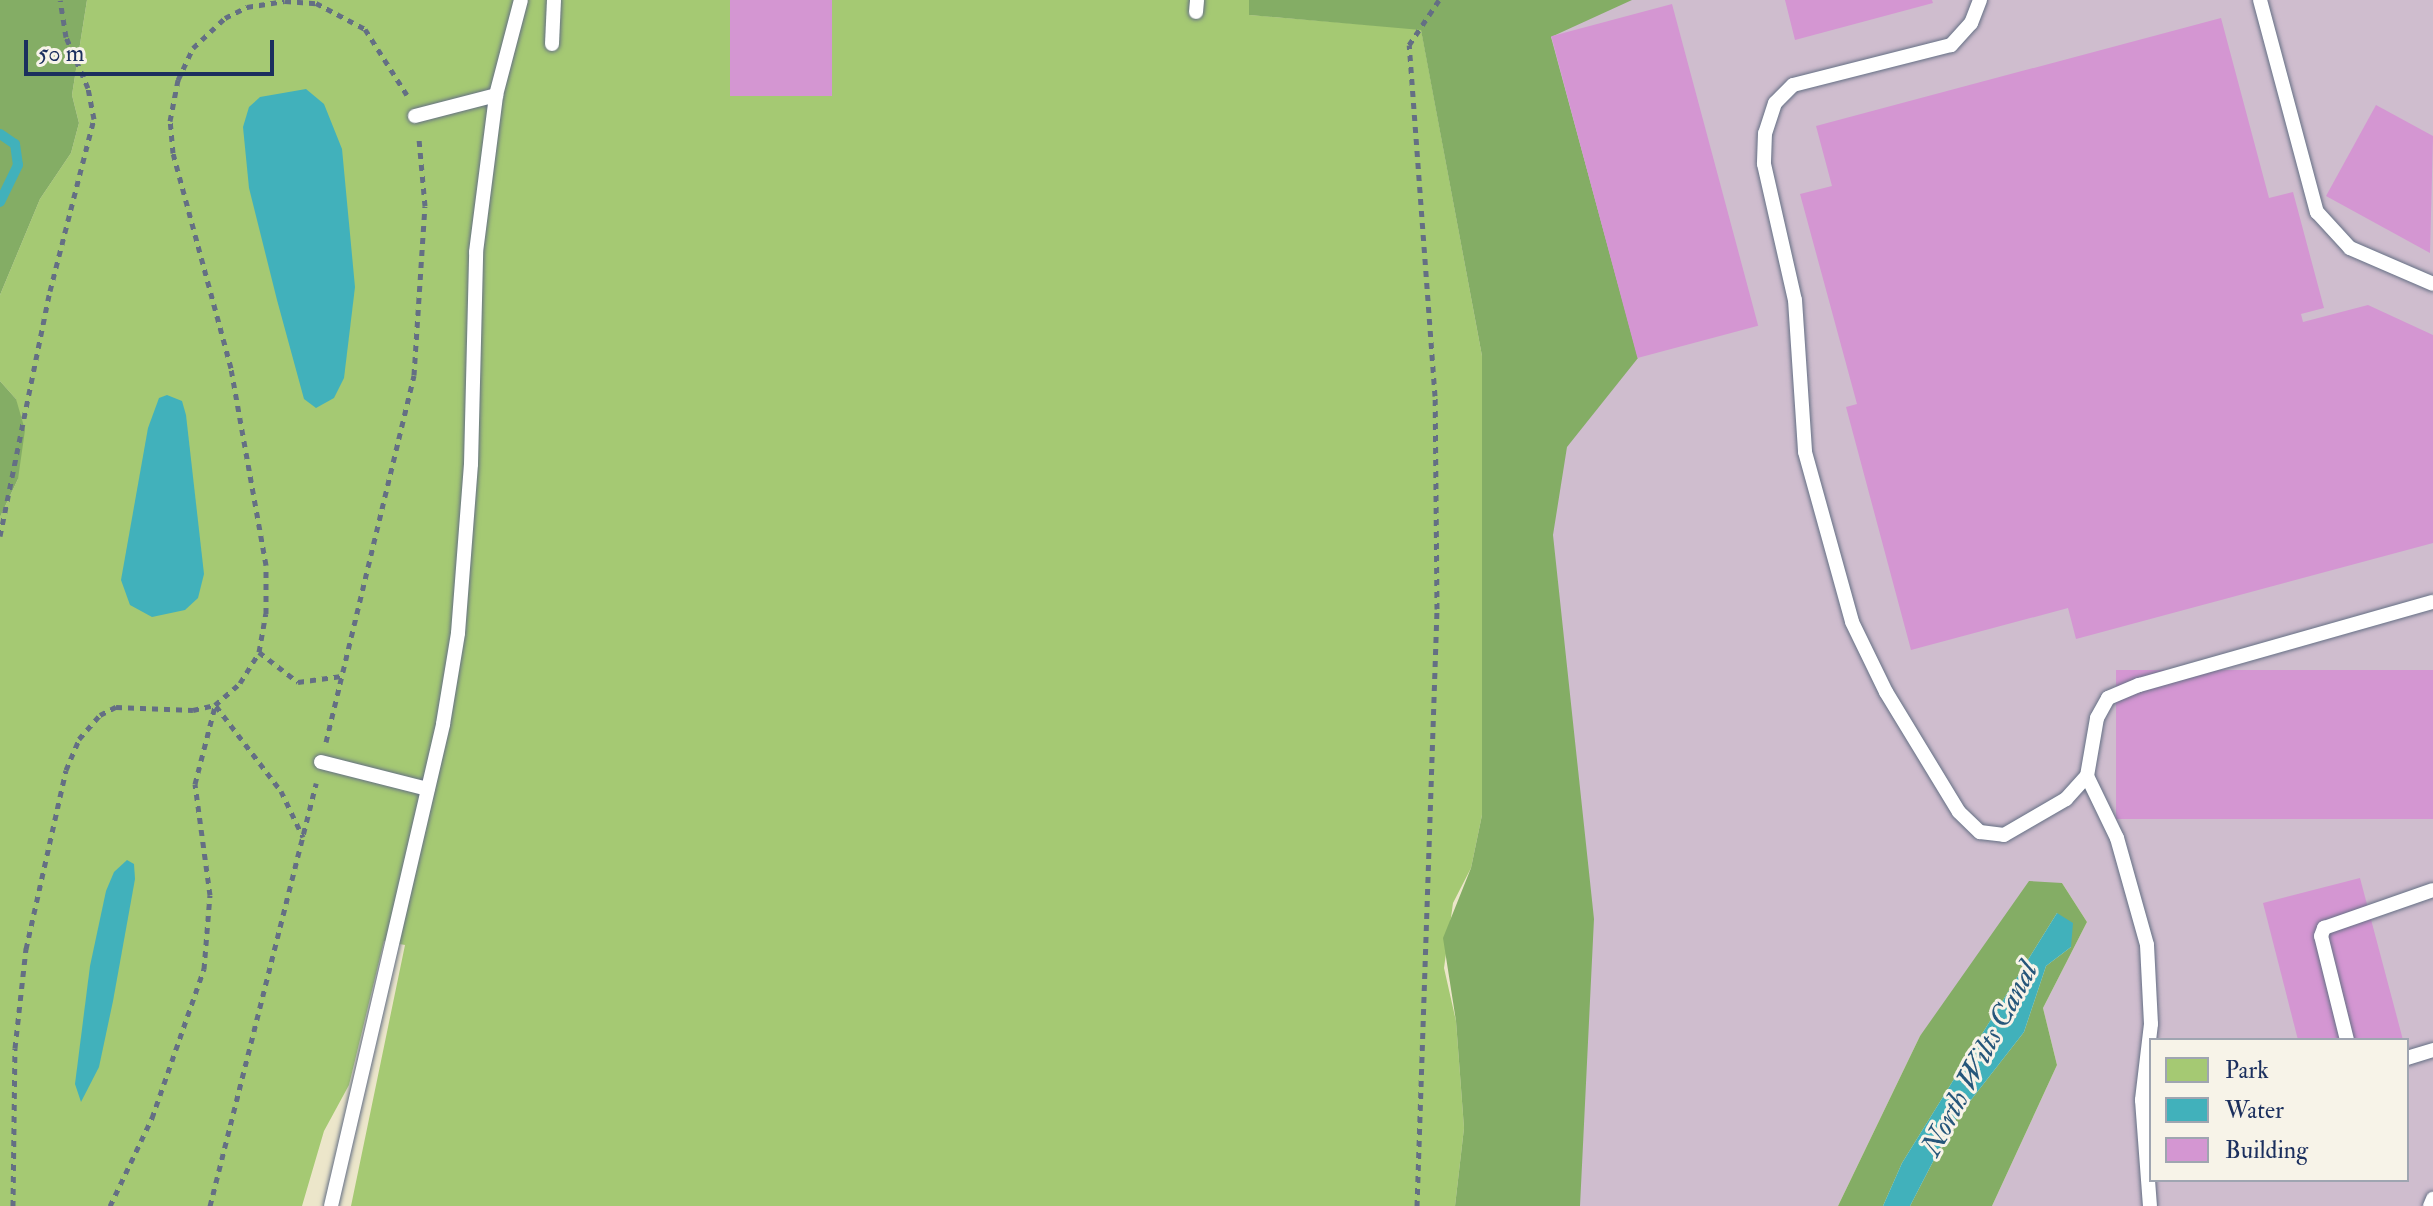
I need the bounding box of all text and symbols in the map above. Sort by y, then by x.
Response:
scale bar [28,24,278,74]
text: 50 m [38,38,84,69]
water label: North Wilts Canal [1914,956,2046,1162]
legend [2149,1038,2409,1182]
text: Park [2225,1055,2269,1086]
text: Water [2225,1095,2284,1126]
text: Building [2225,1135,2308,1166]

